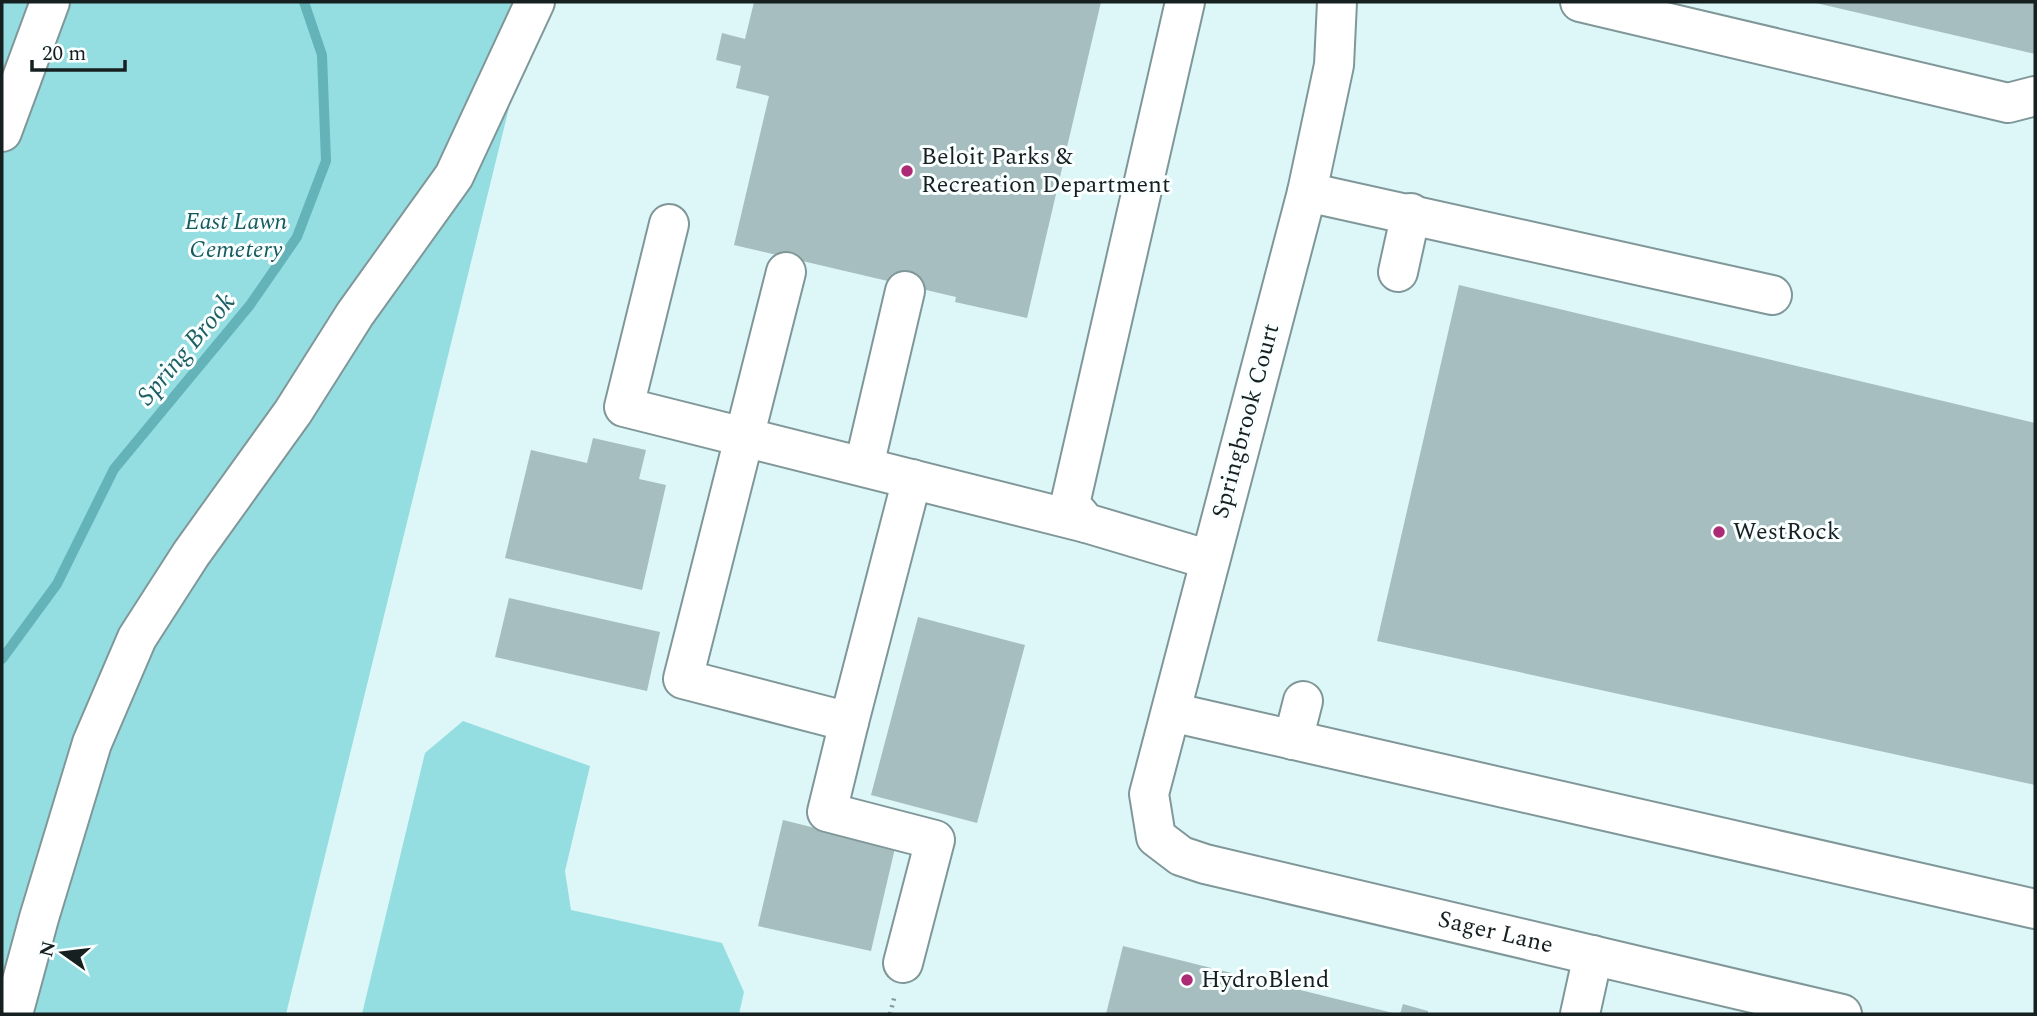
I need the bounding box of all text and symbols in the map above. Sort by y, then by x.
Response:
scale bar [32,28,124,72]
text: 20 m [42,38,86,70]
place label: Beloit Parks & Recreation Department [921,139,1171,203]
marker: Beloit Parks & Recreation Department [899,163,915,179]
park label: East Lawn Cemetery [185,204,288,268]
water label: Spring Brook [127,284,245,414]
street label: Springbrook Court [1203,319,1289,523]
place label: WestRock [1733,514,1840,550]
marker: WestRock [1711,524,1727,540]
street label: Sager Lane [1434,901,1557,963]
north arrow [28,918,98,988]
text: N [32,938,64,960]
place label: HydroBlend [1201,962,1329,998]
marker: HydroBlend [1179,972,1195,988]

